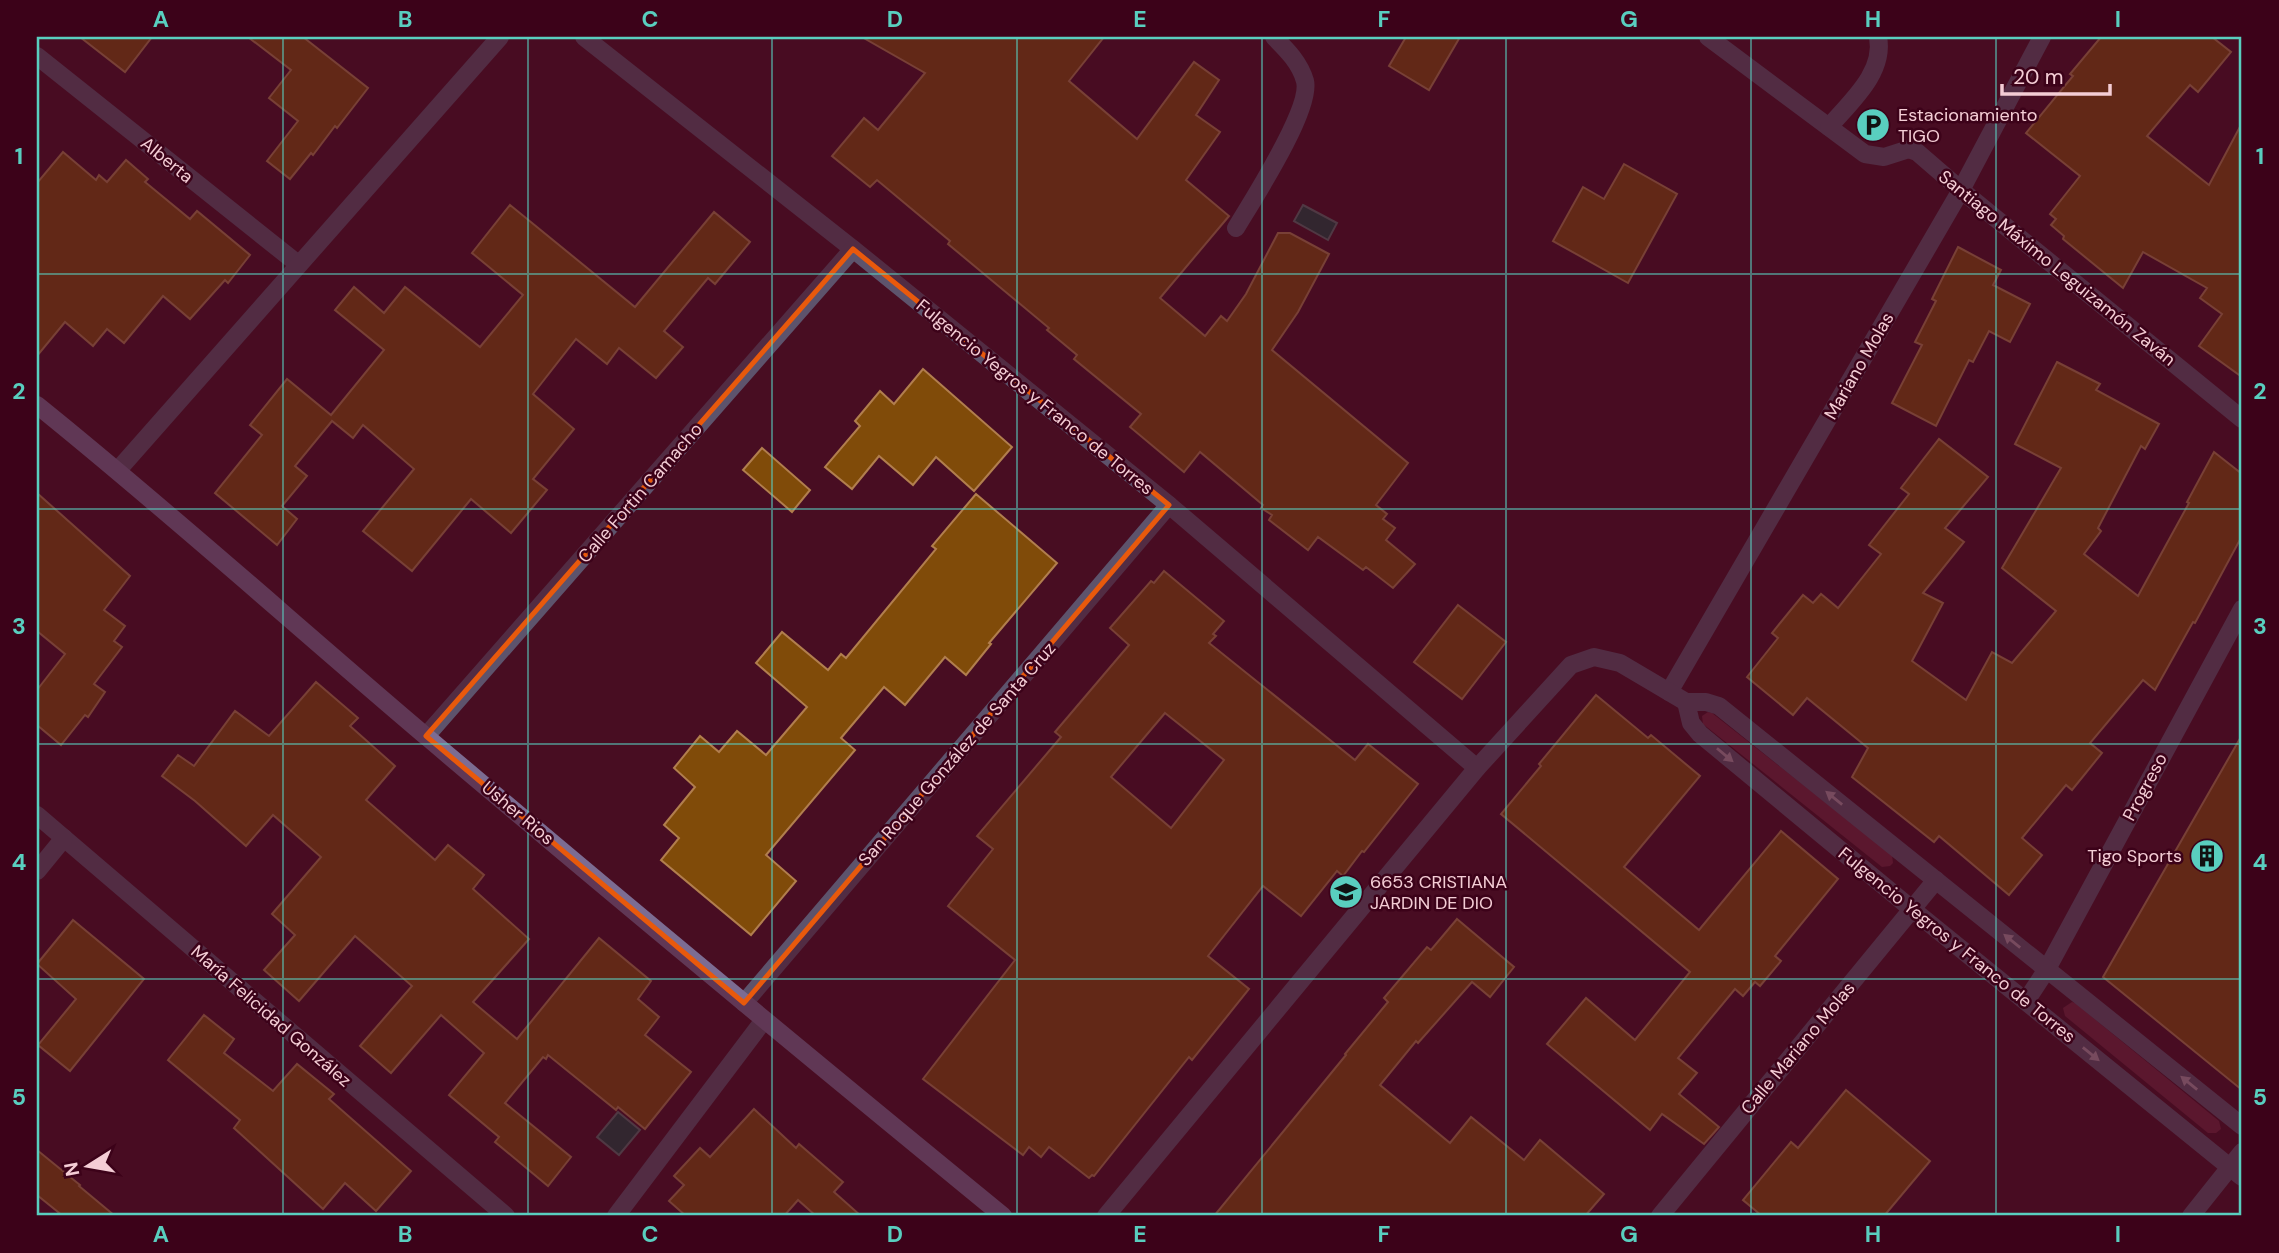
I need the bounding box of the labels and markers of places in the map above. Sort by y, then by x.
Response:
place label: Estacionamiento TIGO [1898,103,2037,148]
parking icon: Estacionamiento TIGO [1854,106,1892,144]
building icon: Tigo Sports [2188,837,2226,875]
place label: Tigo Sports [2087,844,2182,868]
place label: 6653 CRISTIANA JARDIN DE DIO [1370,870,1507,915]
school or university icon: 6653 CRISTIANA JARDIN DE DIO [1327,873,1365,911]

